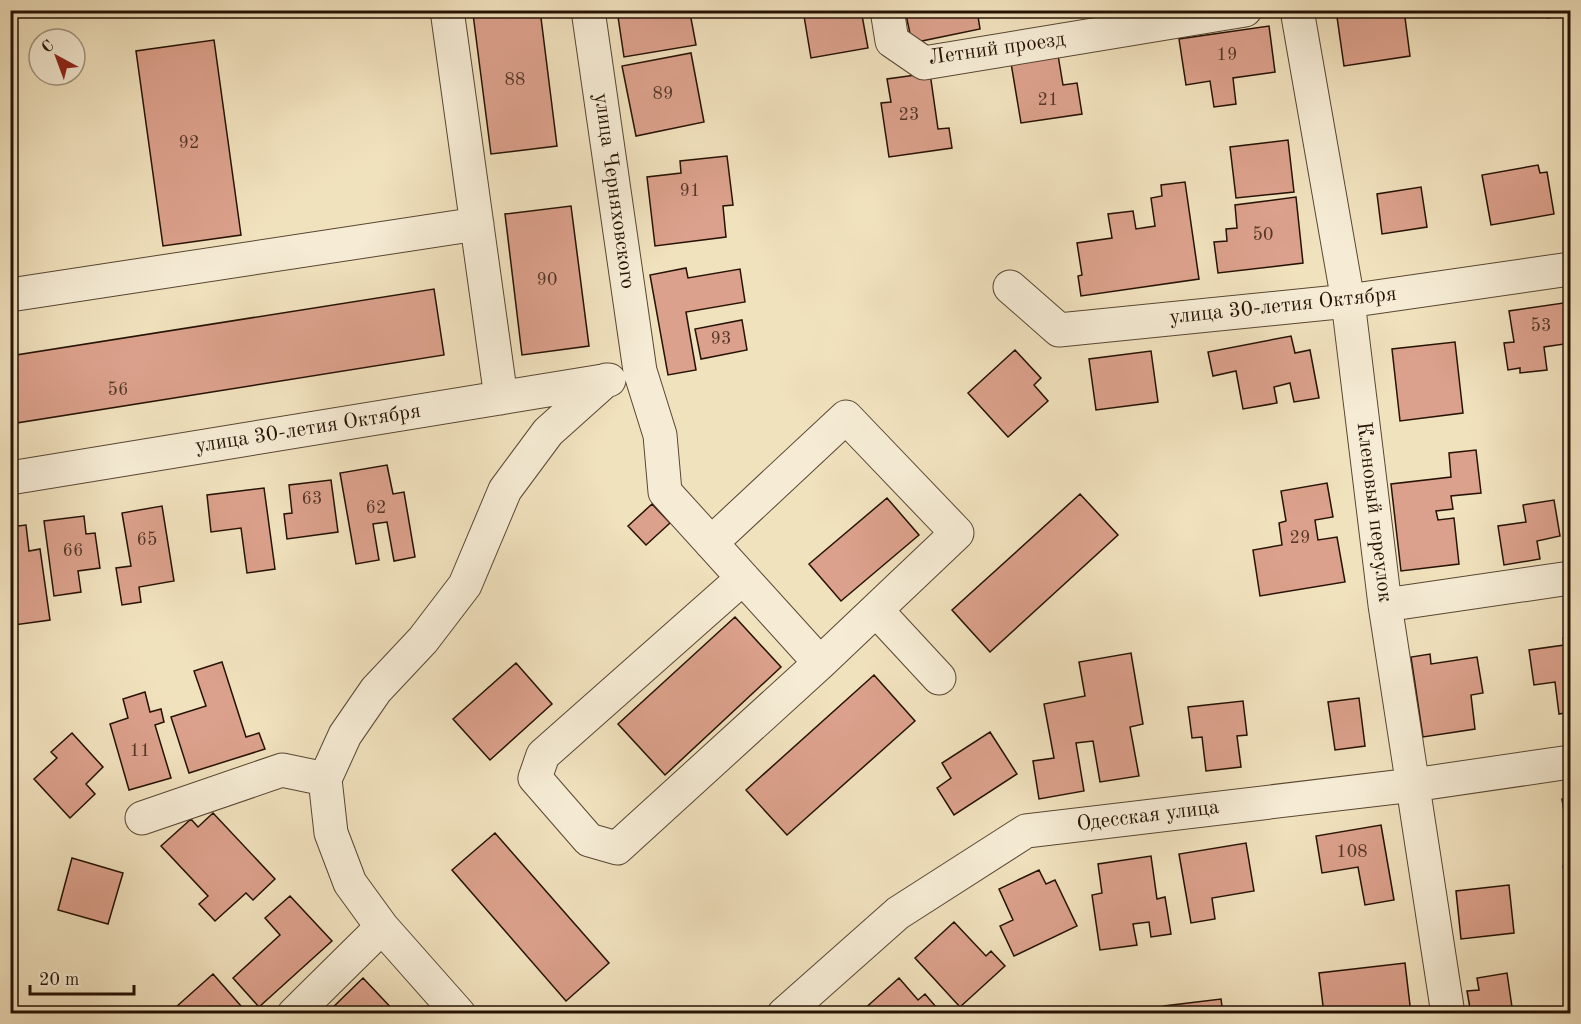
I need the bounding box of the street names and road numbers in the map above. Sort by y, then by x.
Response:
street label: Летний проезд [927,29,1067,69]
street label: улица Черняховского [590,92,638,290]
street label: улица 30-летия Октября [1168,284,1398,328]
street label: улица 30-летия Октября [194,401,422,457]
street label: Кленовый переулок [1353,421,1396,604]
street label: Одесская улица [1076,797,1220,835]

